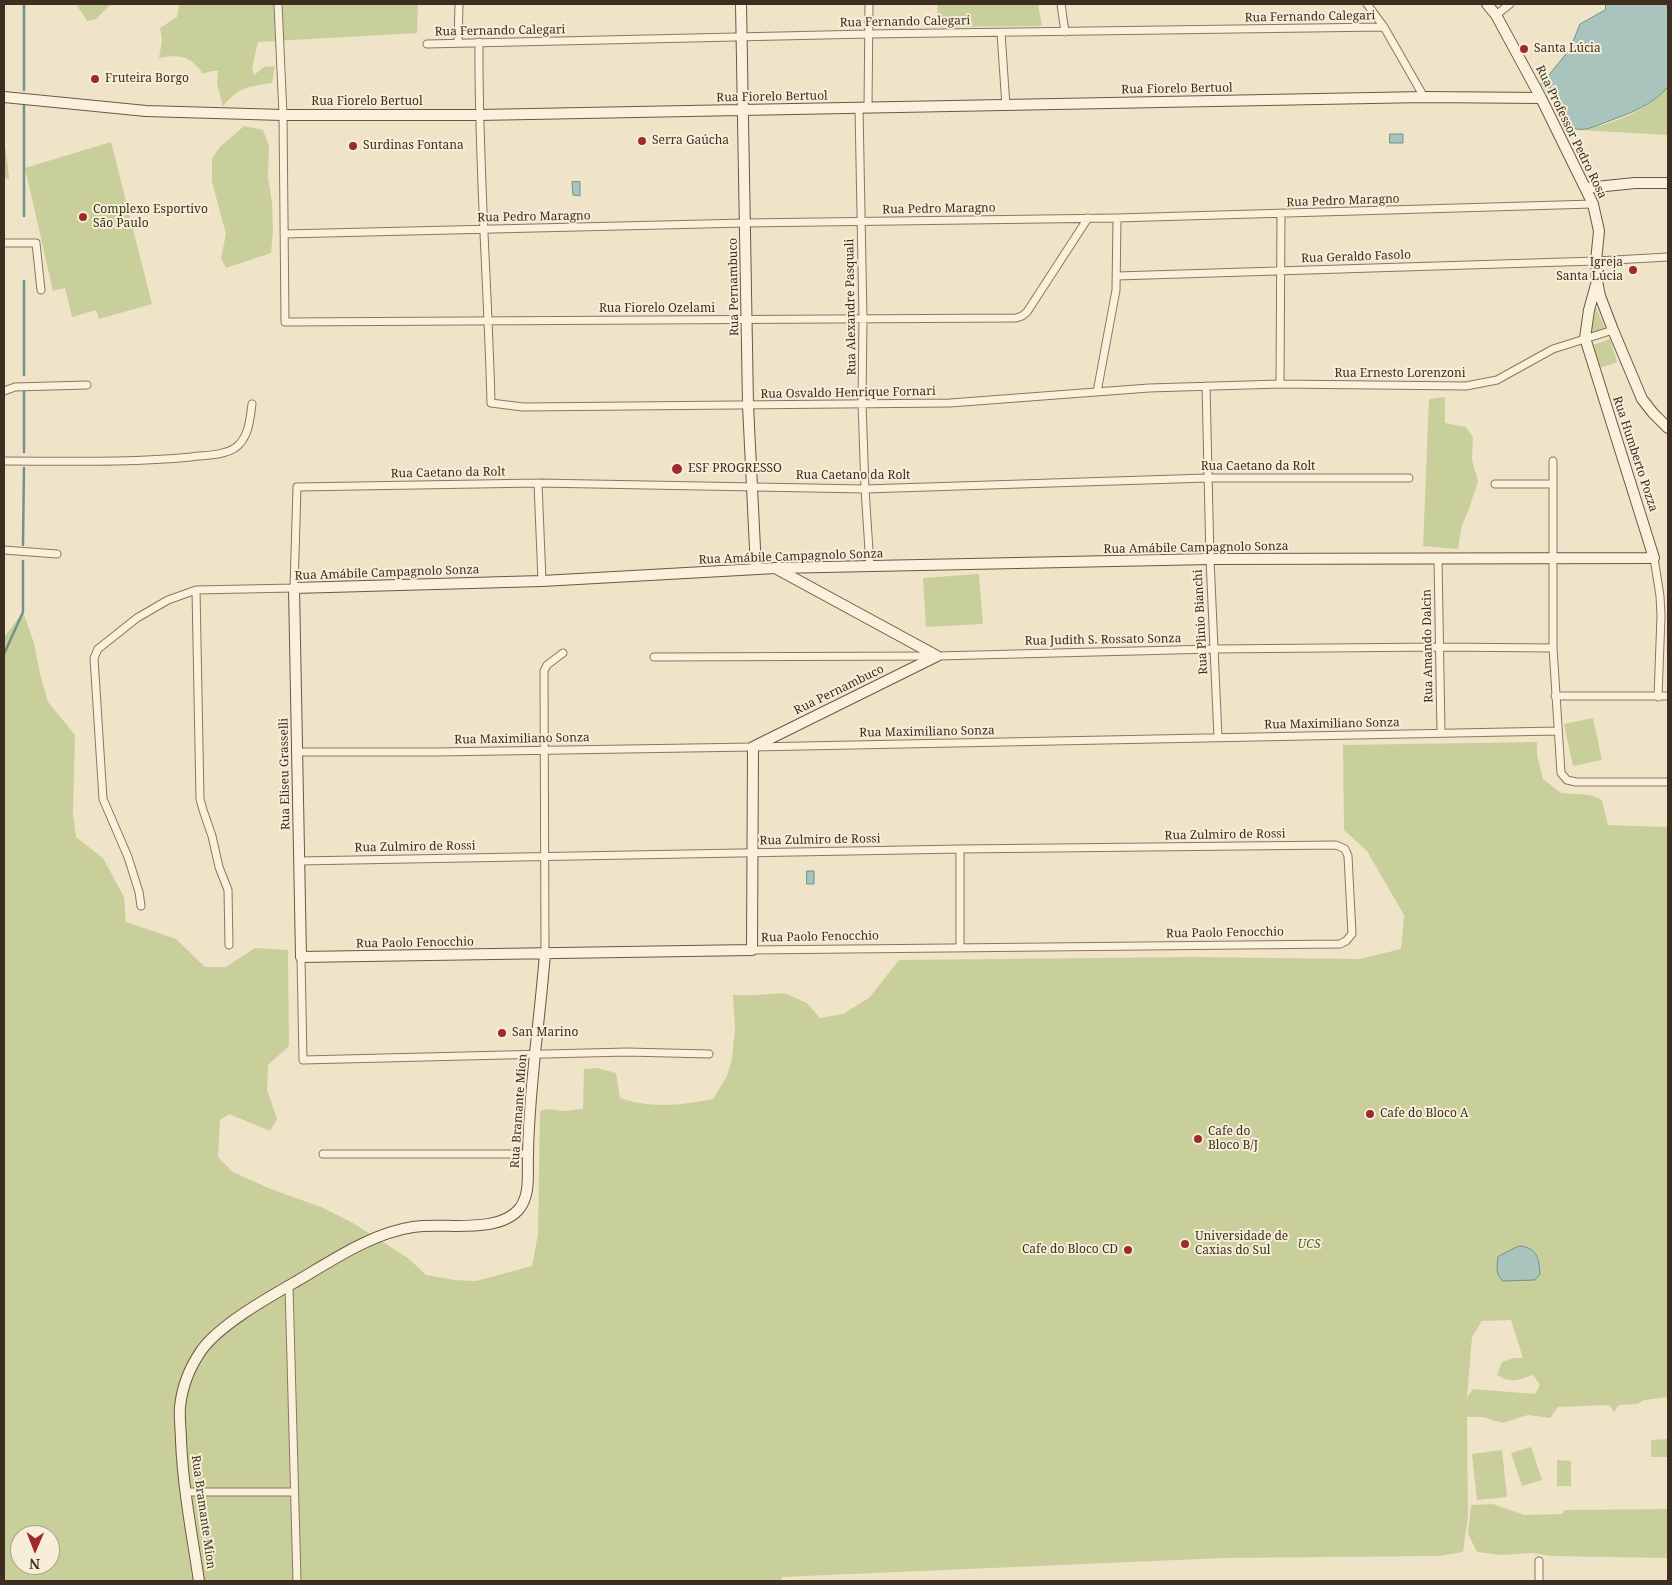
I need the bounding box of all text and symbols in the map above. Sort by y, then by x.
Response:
street label: Rua Fernando Calegari [1245,9,1375,25]
street label: Rua Fernando Calegari [840,14,970,30]
street label: Rua Fernando Calegari [435,23,565,39]
place label: Santa Lúcia [1534,42,1601,56]
marker: Santa Lúcia [1518,43,1530,55]
street label: Rua Professor Pedro Rosa [1532,63,1610,201]
place label: Fruteira Borgo [105,72,189,86]
marker: Fruteira Borgo [89,73,101,85]
street label: Rua Fiorelo Bertuol [1121,81,1233,97]
street label: Rua Fiorelo Bertuol [716,89,828,105]
street label: Rua Fiorelo Bertuol [311,95,423,109]
place label: Serra Gaúcha [652,134,729,148]
marker: Serra Gaúcha [636,135,648,147]
place label: Surdinas Fontana [363,139,464,153]
marker: Surdinas Fontana [347,140,359,152]
street label: Rua Pedro Maragno [1286,192,1400,210]
street label: Rua Pedro Maragno [882,201,996,217]
place label: Complexo Esportivo São Paulo [93,203,208,231]
street label: Rua Pedro Maragno [477,209,591,225]
marker: Complexo Esportivo São Paulo [77,211,89,223]
street label: Rua Pernambuco [726,238,742,336]
street label: Rua Alexandre Pasquali [843,239,859,375]
street label: Rua Geraldo Fasolo [1301,248,1411,266]
place label: Igreja Santa Lúcia [1556,256,1623,284]
marker: Igreja Santa Lúcia [1627,264,1639,276]
street label: Rua Fiorelo Ozelami [599,302,715,316]
street label: Rua Ernesto Lorenzoni [1334,367,1466,381]
street label: Rua Osvaldo Henrique Fornari [760,384,936,402]
street label: Rua Humberto Pozza [1609,394,1661,514]
street label: Rua Caetano da Rolt [1201,460,1315,474]
marker: ESF PROGRESSO [670,462,684,476]
place label: ESF PROGRESSO [688,462,782,476]
street label: Rua Caetano da Rolt [391,465,505,481]
street label: Rua Caetano da Rolt [796,469,910,483]
street label: Rua Amábile Campagnolo Sonza [1103,539,1289,557]
street label: Rua Amábile Campagnolo Sonza [698,547,884,567]
street label: Rua Amábile Campagnolo Sonza [294,563,480,583]
street label: Rua Plinio Bianchi [1191,569,1211,675]
street label: Rua Amando Dalcin [1420,589,1436,703]
street label: Rua Judith S. Rossato Sonza [1024,631,1182,649]
street label: Rua Pernambuco [792,662,886,718]
street label: Rua Maximiliano Sonza [1264,716,1400,732]
street label: Rua Eliseu Grasselli [277,718,293,830]
street label: Rua Maximiliano Sonza [859,724,995,740]
street label: Rua Maximiliano Sonza [454,731,590,747]
street label: Rua Zulmiro de Rossi [1164,827,1286,843]
street label: Rua Zulmiro de Rossi [759,832,881,848]
street label: Rua Zulmiro de Rossi [354,839,476,855]
street label: Rua Paolo Fenocchio [1166,925,1284,941]
street label: Rua Paolo Fenocchio [761,929,879,945]
street label: Rua Paolo Fenocchio [356,935,474,951]
place label: San Marino [512,1026,578,1040]
marker: San Marino [496,1027,508,1039]
street label: Rua Bramante Mion [508,1053,530,1169]
place label: Cafe do Bloco A [1380,1107,1468,1121]
marker: Cafe do Bloco A [1364,1108,1376,1120]
place label: Cafe do Bloco B/J [1208,1125,1258,1153]
marker: Cafe do Bloco B/J [1192,1133,1204,1145]
place label: Universidade de Caxias do Sul [1195,1230,1288,1258]
marker: Universidade de Caxias do Sul [1179,1238,1191,1250]
park label: UCS [1298,1238,1320,1252]
place label: Cafe do Bloco CD [1022,1243,1118,1257]
marker: Cafe do Bloco CD [1122,1244,1134,1256]
street label: Rua Bramante Mion [188,1454,218,1570]
north arrow [10,1525,60,1575]
text: N [29,1555,40,1574]

